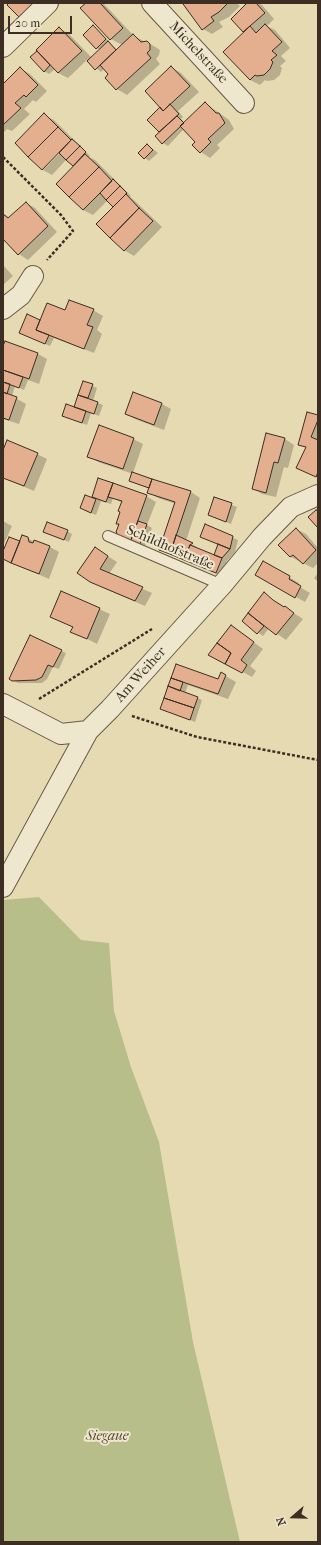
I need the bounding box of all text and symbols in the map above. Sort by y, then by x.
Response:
scale bar [10,8,74,34]
text: 20 m [15,16,40,30]
street label: Michelstraße [165,18,231,88]
street label: Schildhofstraße [124,522,216,574]
street label: Am Weiher [112,644,170,706]
park label: Siegaue [86,1429,128,1445]
north arrow [273,1497,313,1537]
text: N [274,1515,289,1527]

